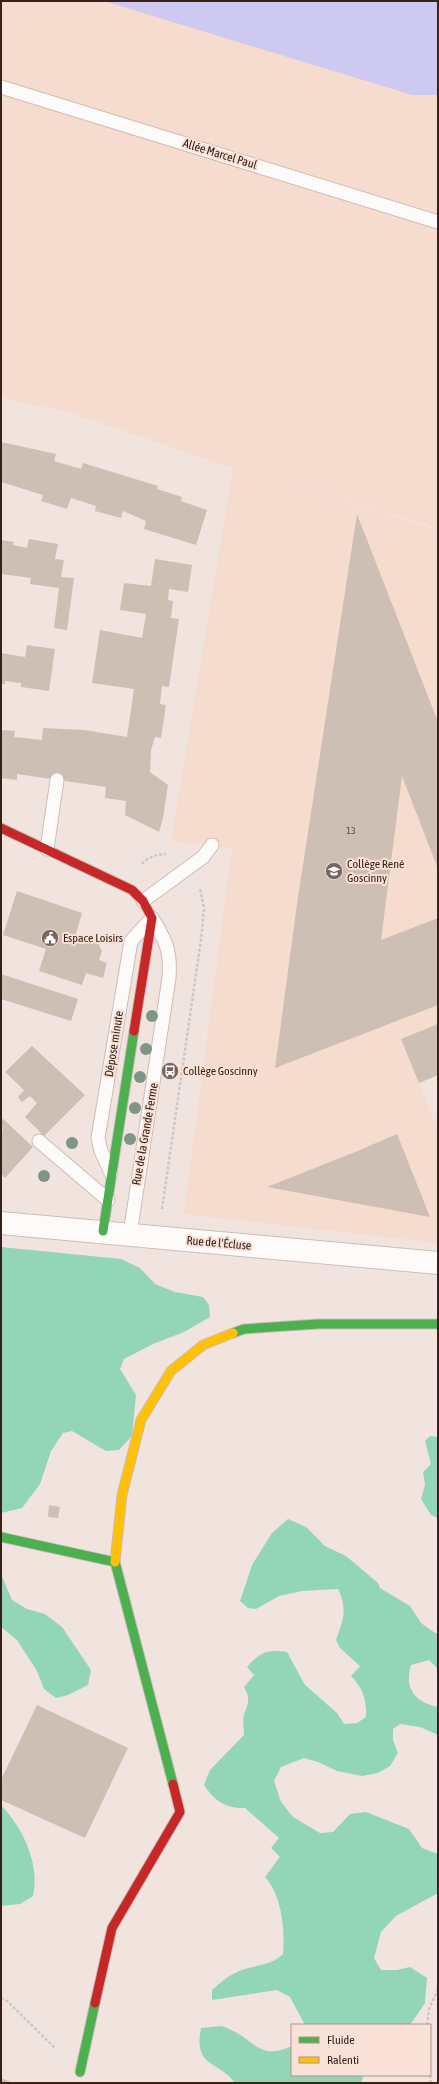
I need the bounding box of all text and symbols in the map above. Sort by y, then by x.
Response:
street label: Allée Marcel Paul [181,136,259,172]
house number: 13 [346,825,356,836]
place label: Collège René Goscinny [347,857,404,885]
school or university icon: Collège René Goscinny [324,861,344,881]
public building icon: Espace Loisirs [40,928,60,948]
place label: Espace Loisirs [63,931,123,945]
street label: Dépose minute [102,1010,126,1078]
bus stop icon: Collège Goscinny [160,1061,180,1081]
place label: Collège Goscinny [183,1064,258,1078]
street label: Rue de la Grande Ferme [129,1082,161,1186]
street label: Rue de l'Écluse [186,1233,252,1253]
legend [291,2024,431,2076]
text: Fluide [327,2033,355,2047]
text: Ralenti [327,2053,359,2067]

